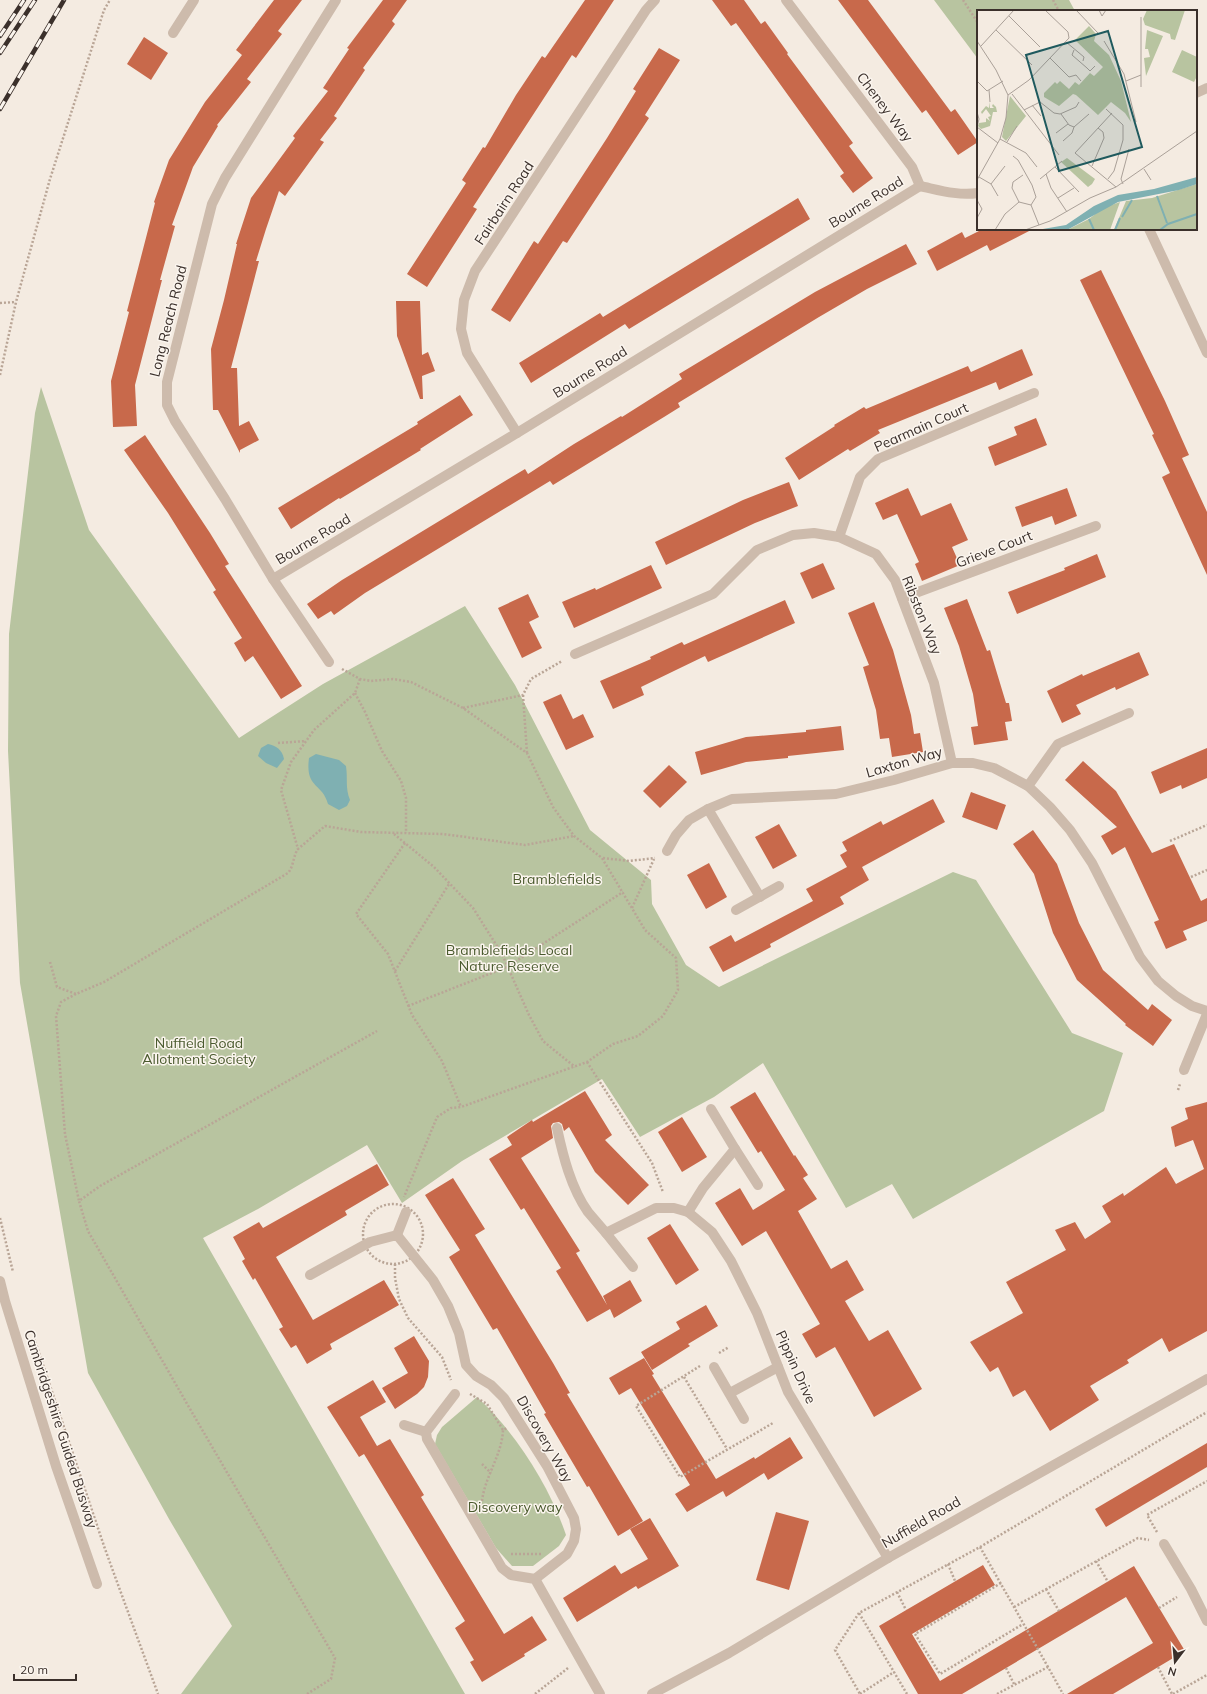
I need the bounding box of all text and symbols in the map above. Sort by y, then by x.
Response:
inset map [977,10,1197,230]
street label: Cheney Way [853,69,917,146]
street label: Fairbairn Road [470,158,538,248]
street label: Bourne Road [825,172,907,232]
street label: Long Reach Road [145,263,191,379]
street label: Bourne Road [549,342,631,402]
street label: Pearmain Court [871,398,971,456]
street label: Bourne Road [272,510,354,568]
street label: Grieve Court [953,526,1035,572]
street label: Ribston Way [898,573,946,658]
street label: Laxton Way [864,742,945,782]
park label: Bramblefields [513,870,601,888]
park label: Bramblefields Local Nature Reserve [446,941,572,975]
park label: Nuffield Road Allotment Society [142,1034,256,1068]
street label: Cambridgeshire Guided Busway [20,1327,102,1531]
street label: Pippin Drive [772,1328,820,1406]
street label: Discovery Way [513,1392,577,1486]
street label: Nuffield Road [878,1492,964,1552]
park label: Discovery way [468,1498,563,1516]
north arrow [1155,1642,1195,1682]
scale bar [14,1656,76,1682]
text: 20 m [20,1662,48,1677]
text: N [1166,1664,1178,1679]

